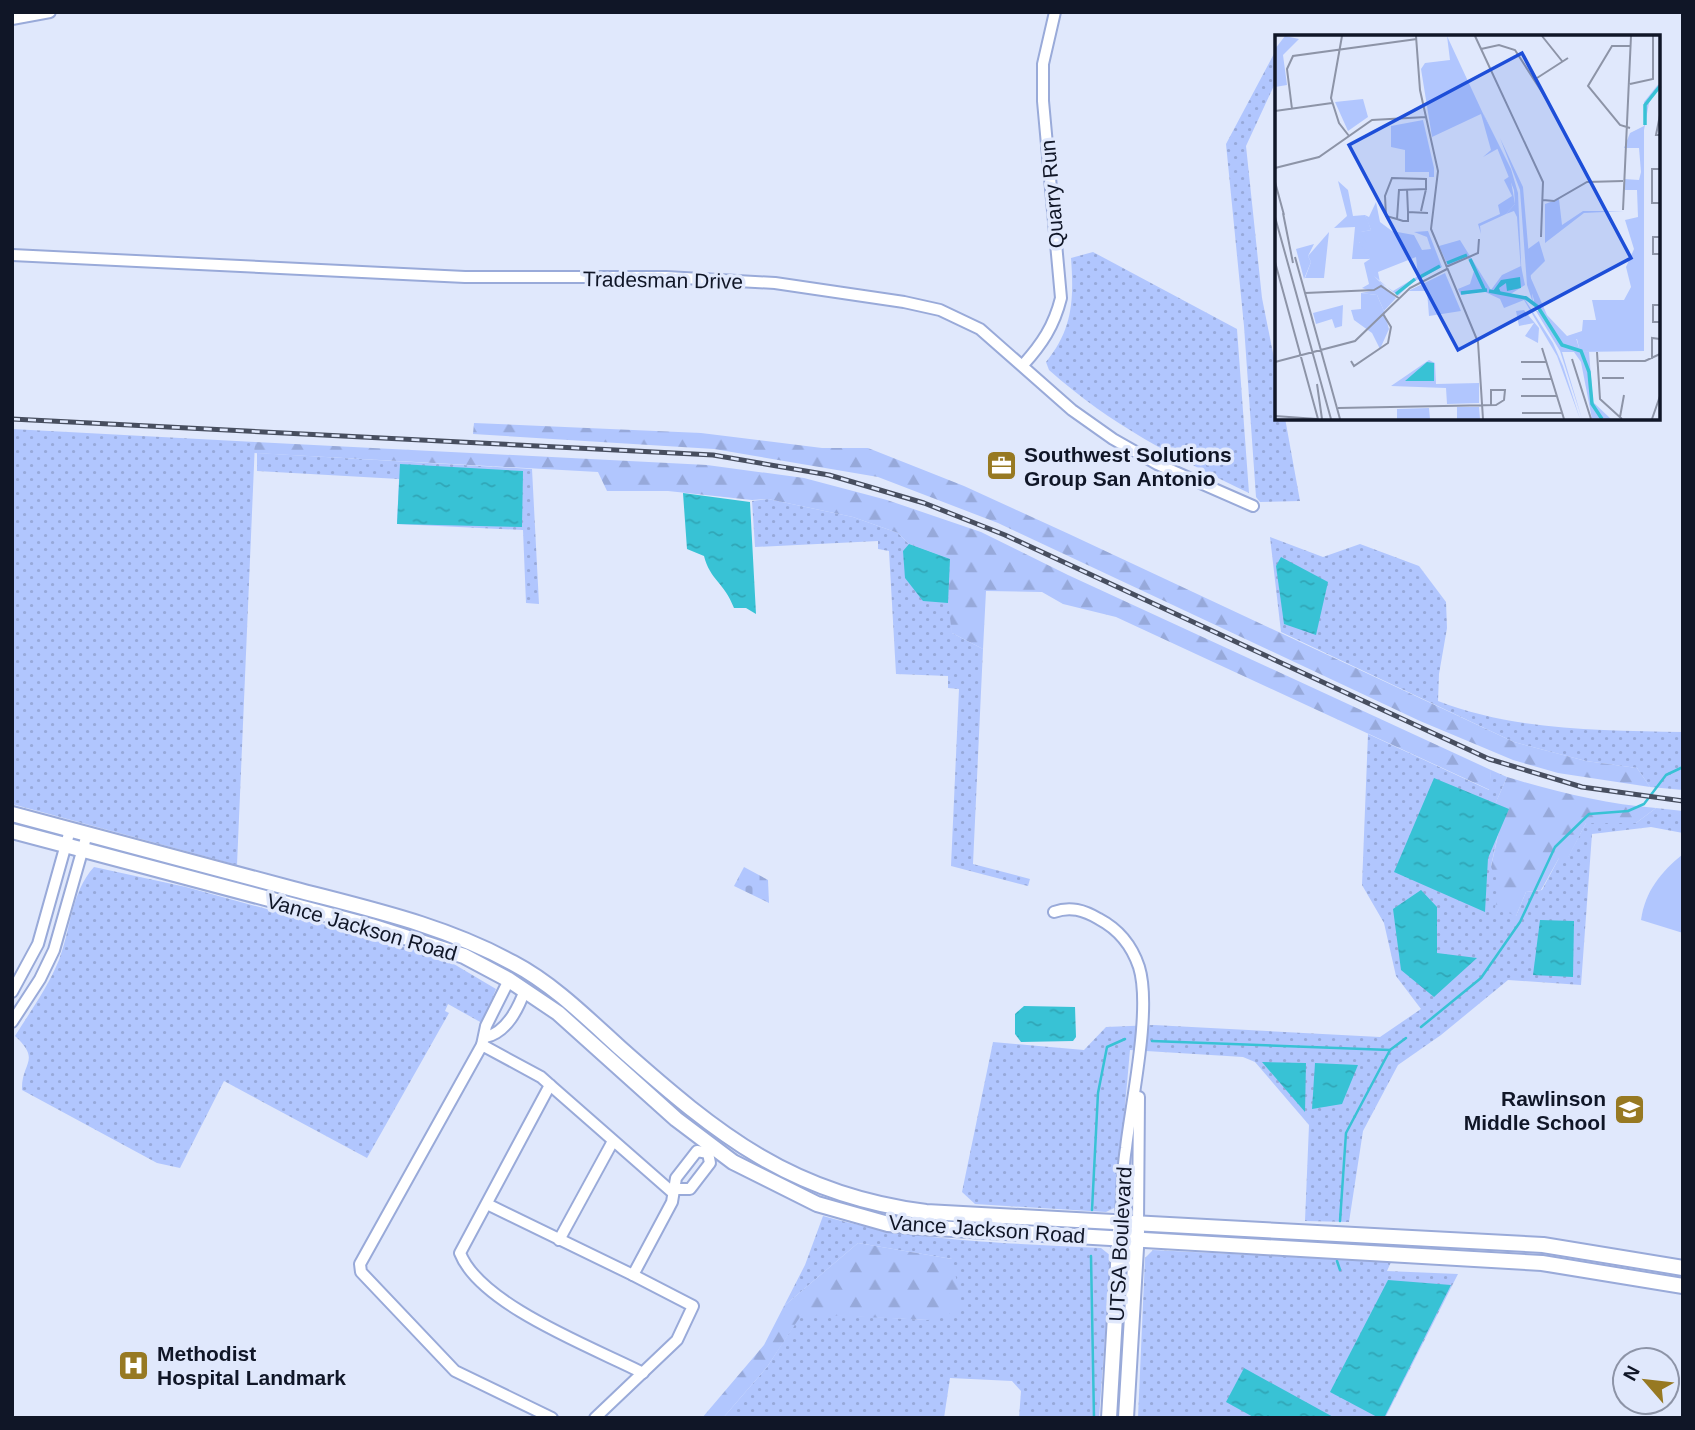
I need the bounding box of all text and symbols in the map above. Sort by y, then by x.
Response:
inset map [1275,35,1660,420]
street label: Quarry Run [1036,139,1068,249]
street label: Tradesman Drive [583,267,743,293]
place label: Southwest Solutions Group San Antonio [1024,443,1232,490]
office icon: Southwest Solutions Group San Antonio [984,449,1018,483]
street label: Vance Jackson Road [264,889,460,965]
place label: Rawlinson Middle School [1464,1087,1606,1134]
school or university icon: Rawlinson Middle School [1612,1093,1646,1127]
street label: UTSA Boulevard [1104,1166,1136,1322]
street label: Vance Jackson Road [888,1211,1086,1247]
place label: Methodist Hospital Landmark [157,1342,346,1389]
north arrow [1611,1346,1681,1416]
hospital icon: Methodist Hospital Landmark [117,1348,151,1382]
text: N [1619,1362,1644,1384]

